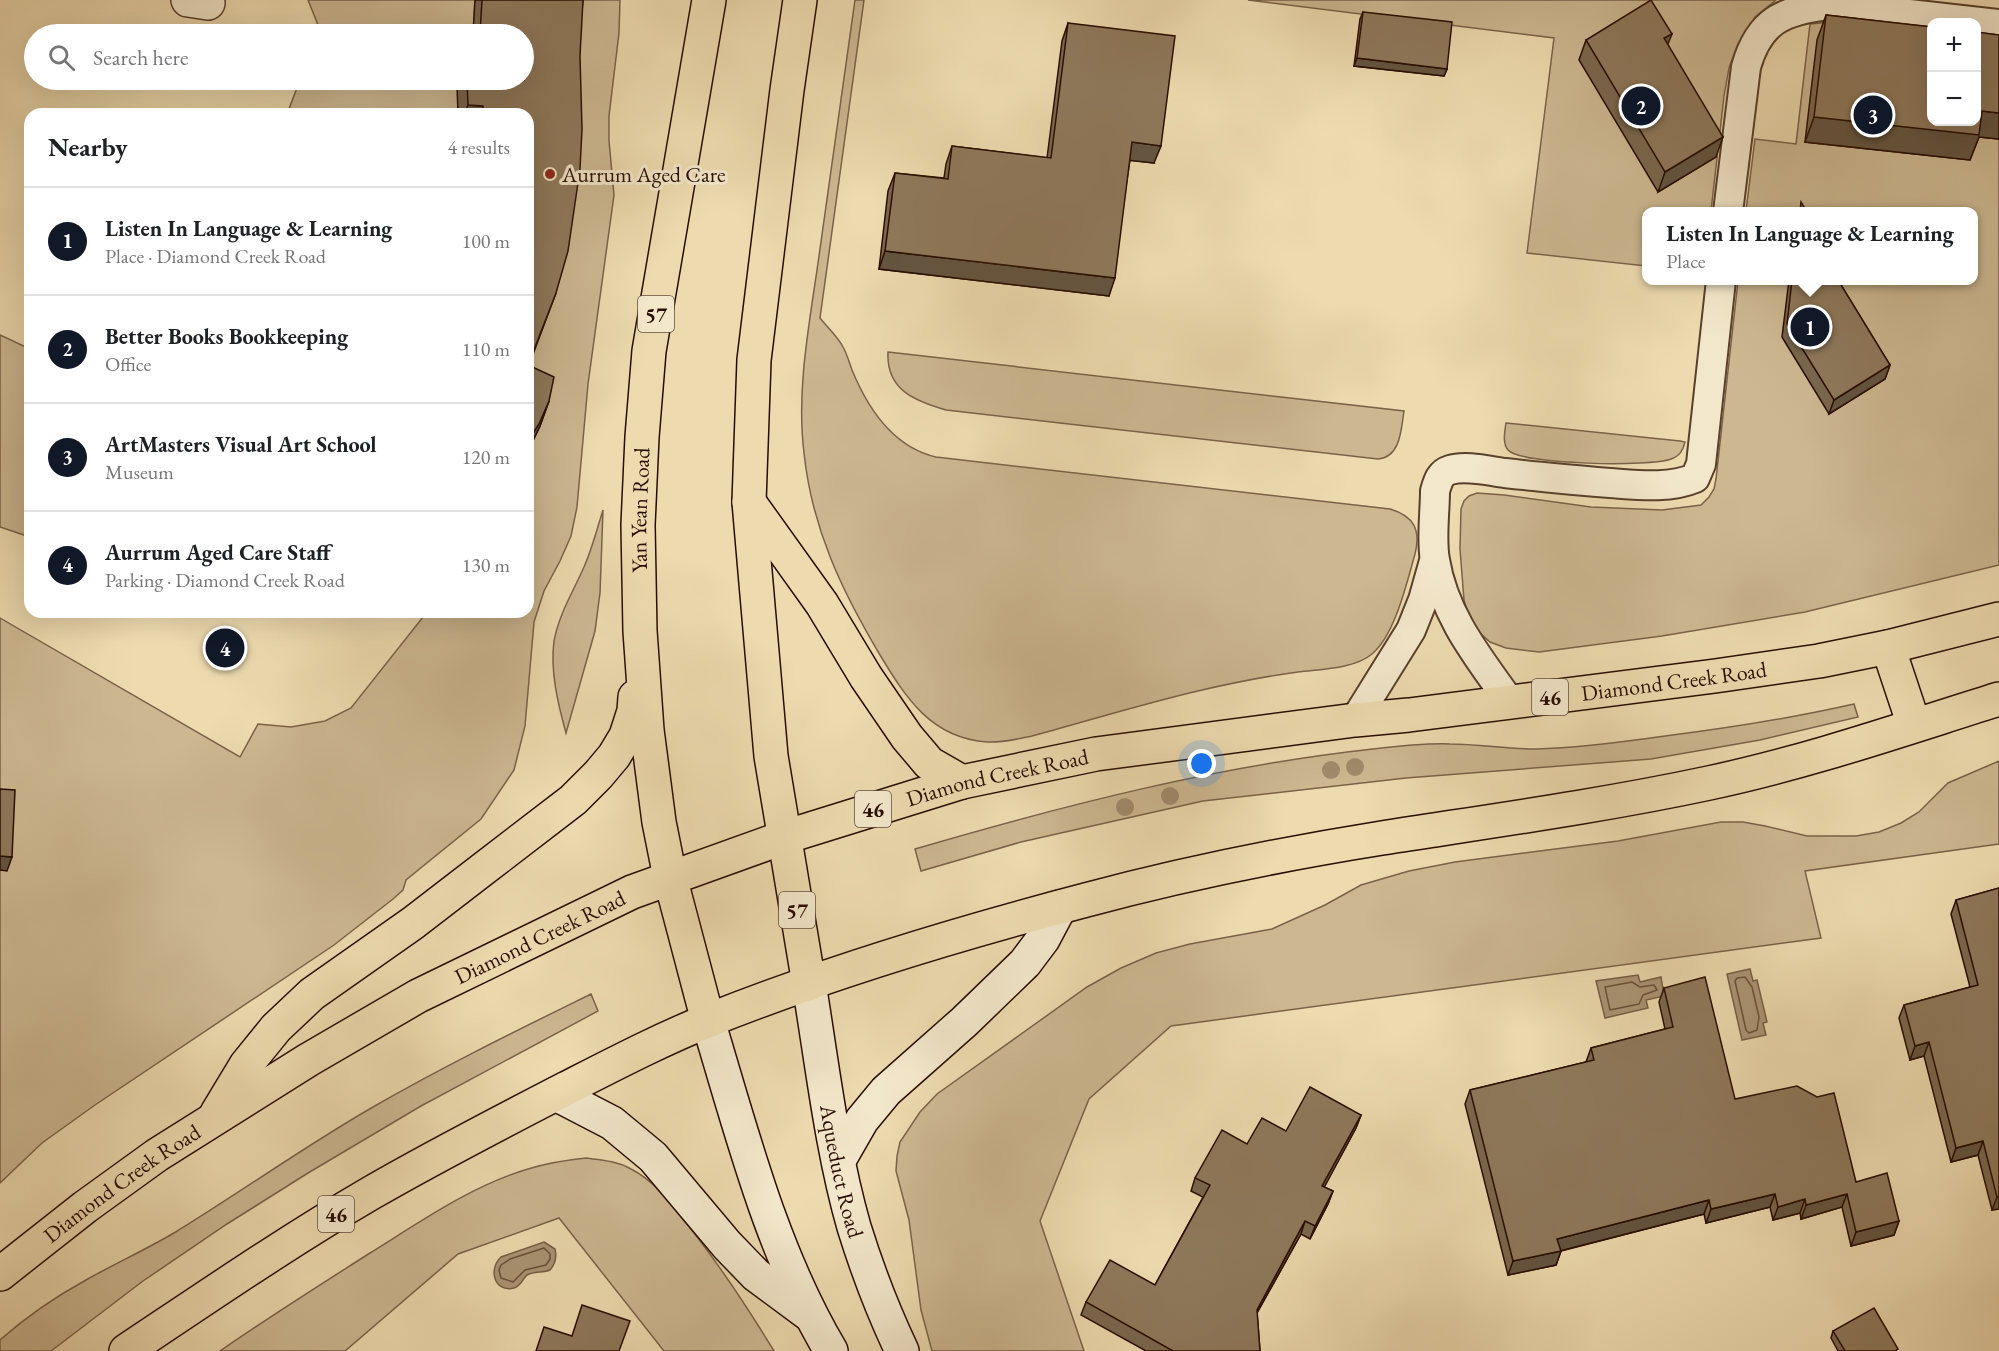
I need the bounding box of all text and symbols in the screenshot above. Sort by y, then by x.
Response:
map controls [1927,18,1981,126]
button: + [1927,18,1981,72]
search box [24,24,534,90]
icon: search [45,41,78,74]
text: Search here [93,43,188,72]
button: − [1927,72,1981,126]
pin: 2 [1622,84,1660,128]
pin: 3 [1854,92,1892,138]
text: Nearby [48,130,128,164]
text: 4 results [447,134,510,160]
place label: Aurrum Aged Care [561,160,726,189]
marker: Aurrum Aged Care [543,167,557,181]
popup [1642,207,1978,285]
text: Listen In Language & Learning [105,214,392,243]
text: Listen In Language & Learning [1666,219,1954,248]
text: 1 [62,228,73,254]
text: 100 m [462,228,510,254]
text: Place · Diamond Creek Road [105,243,326,269]
text: Place [1666,248,1706,274]
road number: 57 [638,296,674,332]
pin: 1 [1790,304,1830,350]
text: Better Books Bookkeeping [105,322,348,351]
text: 2 [62,336,73,362]
text: 110 m [462,336,510,362]
text: Office [105,351,151,377]
text: ArtMasters Visual Art School [105,430,377,459]
text: 3 [62,444,73,470]
text: 120 m [462,444,510,470]
street label: Yan Yean Road [623,446,656,573]
text: Museum [105,459,174,485]
text: Aurrum Aged Care Staff [105,538,331,567]
text: 4 [62,552,73,578]
text: 130 m [462,552,510,578]
text: Parking · Diamond Creek Road [105,567,345,593]
pin: 4 [206,626,244,670]
street label: Diamond Creek Road [1580,654,1769,707]
road number: 46 [1532,679,1568,715]
street label: Diamond Creek Road [902,741,1092,813]
your location [1187,749,1216,778]
road number: 46 [855,791,891,827]
street label: Diamond Creek Road [449,883,631,991]
road number: 57 [779,892,815,928]
street label: Aqueduct Road [813,1101,871,1242]
street label: Diamond Creek Road [37,1117,206,1249]
road number: 46 [318,1196,354,1232]

